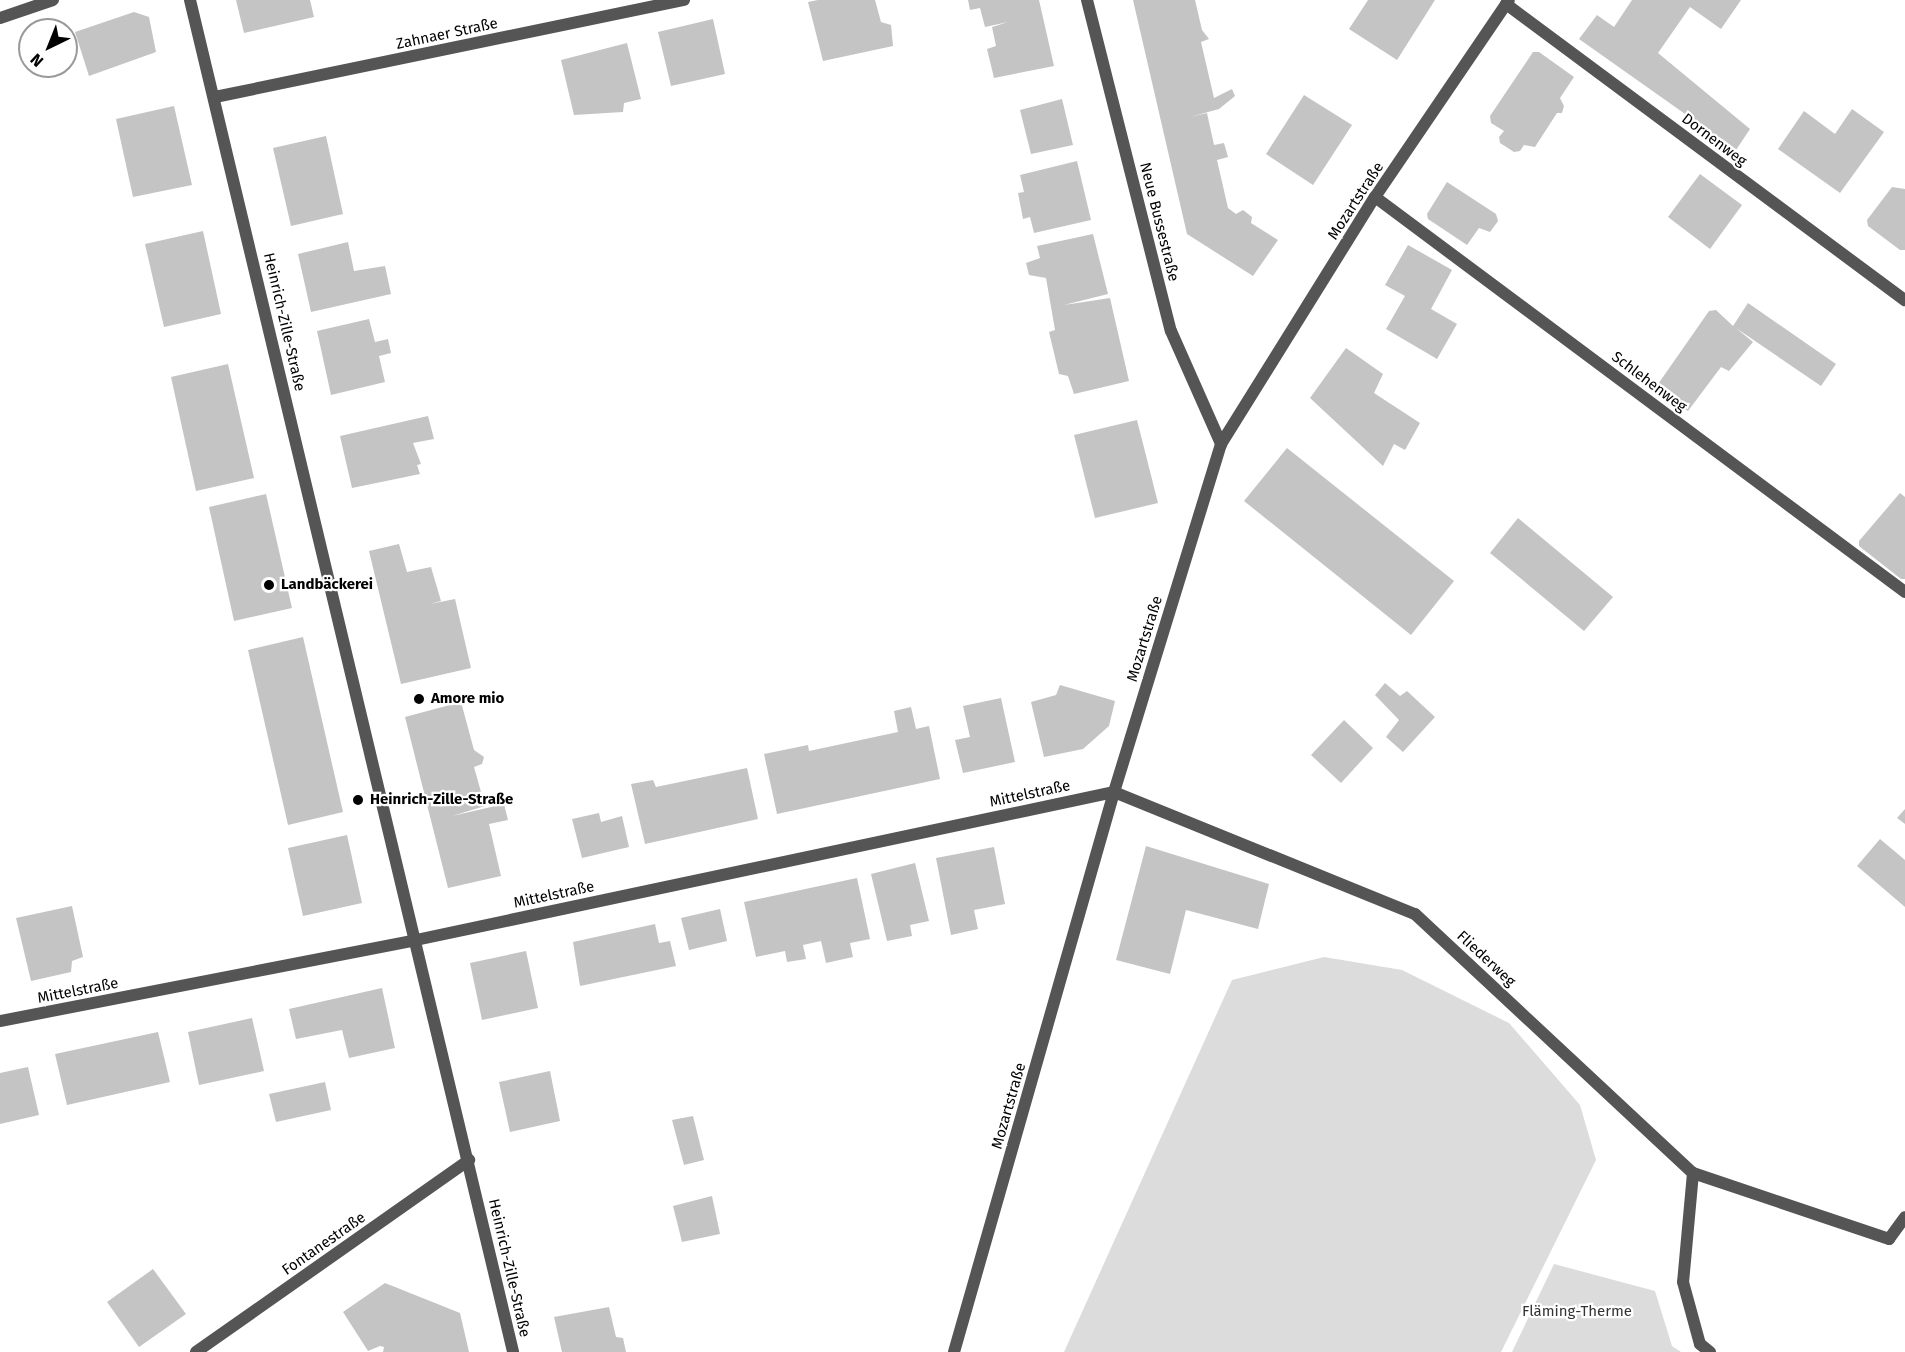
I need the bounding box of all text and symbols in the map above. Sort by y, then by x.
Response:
street label: Zahnaer Straße [394,14,500,54]
north arrow [18,18,78,78]
text: N [26,50,47,71]
street label: Dornenweg [1678,110,1750,170]
street label: Mozartstraße [1324,159,1388,243]
street label: Neue Bussestraße [1135,161,1183,283]
street label: Heinrich-Zille-Straße [259,251,309,393]
street label: Schlehenweg [1608,348,1690,416]
place label: Landbäckerei [281,576,373,594]
marker: Landbäckerei [262,578,276,592]
street label: Mozartstraße [1123,594,1167,684]
place label: Amore mio [431,690,504,708]
marker: Amore mio [412,692,426,706]
street label: Mittelstraße [988,777,1072,811]
place label: Heinrich-Zille-Straße [370,791,513,809]
marker: Heinrich-Zille-Straße [351,793,365,807]
street label: Mittelstraße [512,878,596,912]
street label: Fliederweg [1453,927,1519,991]
street label: Mittelstraße [36,974,120,1008]
street label: Mozartstraße [988,1061,1030,1151]
street label: Heinrich-Zille-Straße [484,1197,534,1339]
street label: Fontanestraße [279,1209,369,1279]
park label: Fläming-Therme [1522,1303,1632,1321]

